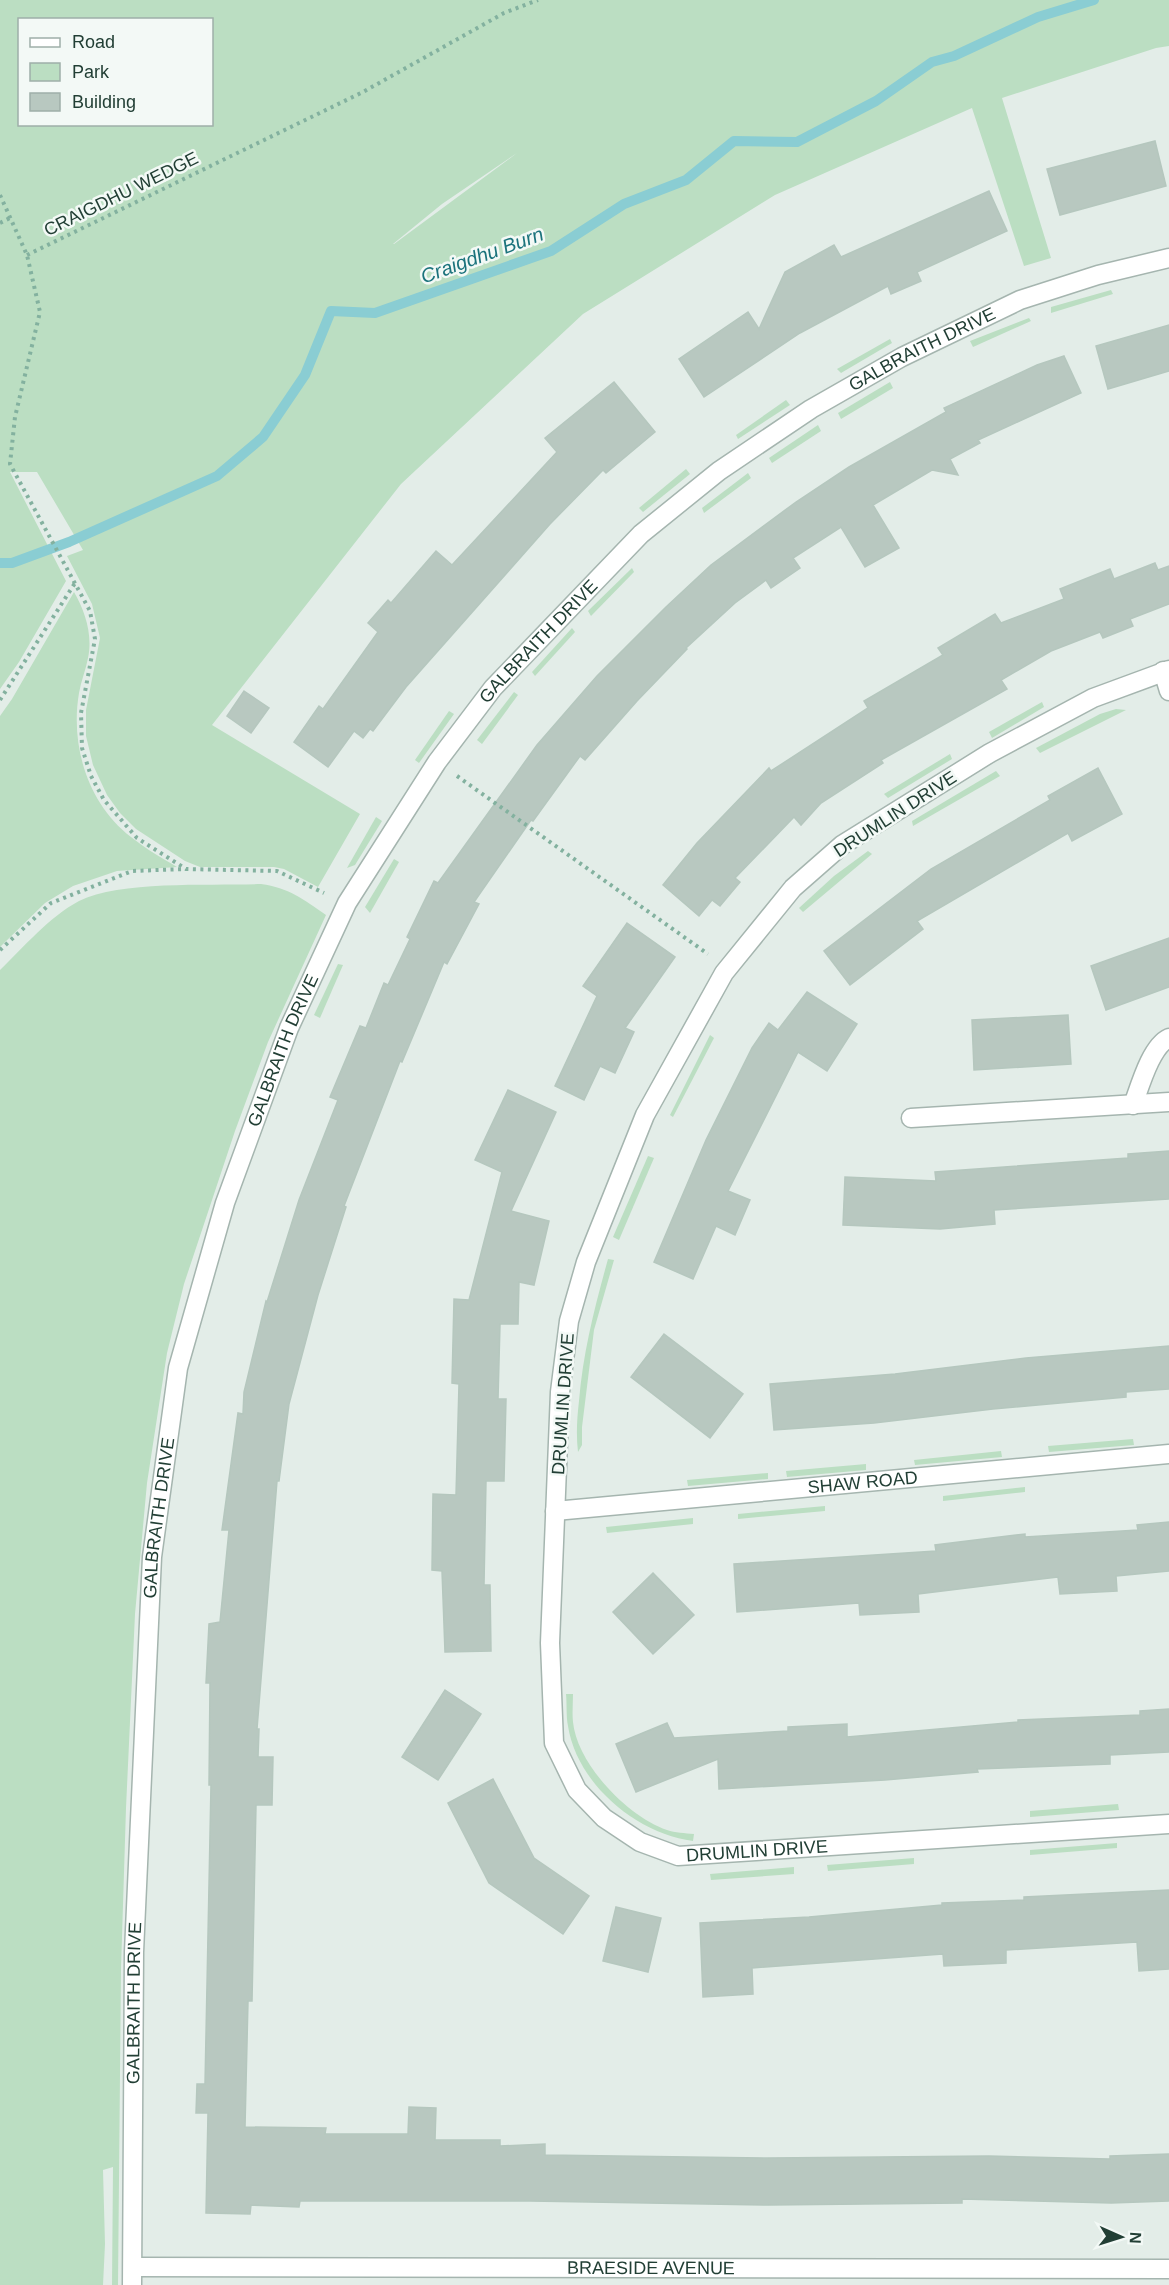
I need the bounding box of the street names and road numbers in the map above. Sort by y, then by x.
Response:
street label: CRAIGDHU WEDGE [41,148,201,240]
street label: GALBRAITH DRIVE [845,303,999,395]
street label: GALBRAITH DRIVE [475,576,601,707]
street label: DRUMLIN DRIVE [830,767,960,861]
street label: GALBRAITH DRIVE [244,971,322,1129]
street label: DRUMLIN DRIVE [548,1332,578,1476]
street label: GALBRAITH DRIVE [140,1436,178,1599]
street label: SHAW ROAD [807,1467,919,1497]
street label: DRUMLIN DRIVE [685,1836,829,1865]
street label: GALBRAITH DRIVE [123,1922,145,2084]
street label: BRAESIDE AVENUE [567,2258,735,2278]

